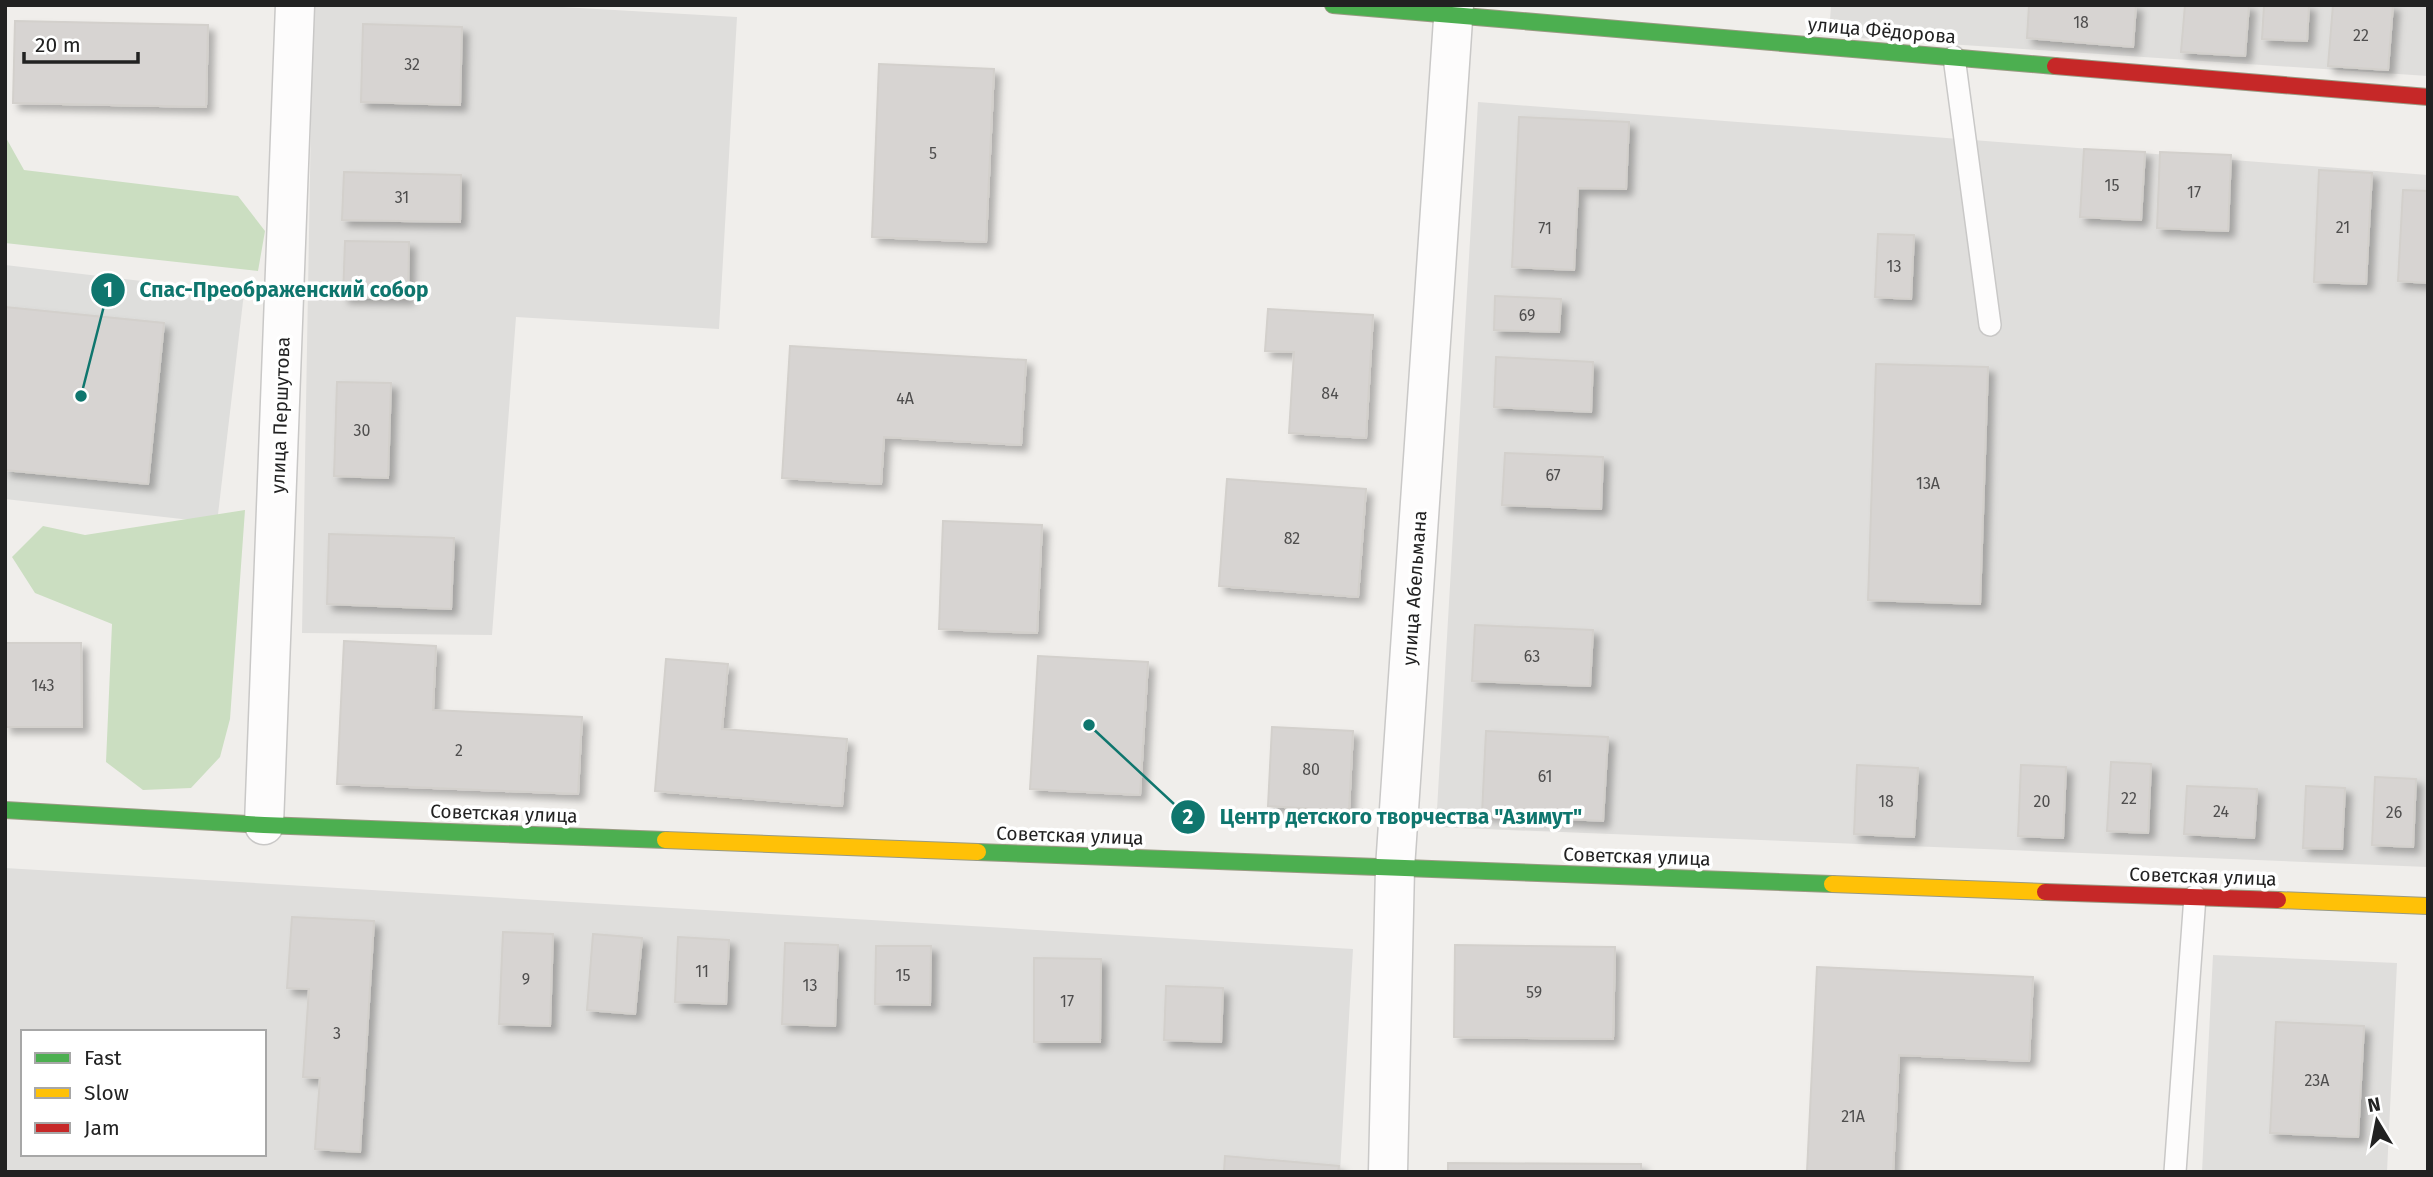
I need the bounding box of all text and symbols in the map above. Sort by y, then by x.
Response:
street label: улица Фёдорова [1807,13,1957,48]
house number: 18 [2073,13,2089,32]
scale bar [24,21,138,65]
house number: 22 [2353,26,2369,45]
text: 20 m [35,32,81,58]
house number: 32 [404,55,420,74]
house number: 5 [929,144,937,163]
house number: 15 [2105,176,2119,195]
house number: 17 [2187,183,2201,202]
house number: 31 [395,188,409,207]
house number: 21 [2336,218,2350,237]
house number: 71 [1538,219,1552,238]
house number: 13 [1887,257,1901,276]
callout: Спас-Преображенский собор [91,269,443,311]
text: 1 [103,277,113,303]
text: Спас-Преображенский собор [139,277,429,303]
house number: 69 [1519,306,1535,325]
street label: улица Першутова [266,336,295,494]
house number: 84 [1321,384,1339,403]
house number: 4А [896,389,915,408]
house number: 30 [354,421,371,440]
house number: 67 [1545,466,1561,485]
house number: 13А [1916,474,1941,493]
street label: улица Абельмана [1398,510,1431,666]
house number: 82 [1284,529,1300,548]
house number: 63 [1524,647,1540,666]
house number: 143 [31,676,55,695]
house number: 2 [455,741,463,760]
house number: 80 [1302,760,1320,779]
house number: 61 [1538,767,1552,786]
house number: 22 [2121,789,2137,808]
house number: 18 [1878,792,1894,811]
house number: 20 [2034,792,2050,811]
callout: Центр детского творчества "Азимут" [1170,796,1596,838]
street label: Советская улица [430,799,578,828]
house number: 24 [2213,802,2229,821]
house number: 26 [2386,803,2402,822]
text: 2 [1183,804,1194,830]
text: Центр детского творчества "Азимут" [1220,804,1582,830]
street label: Советская улица [996,821,1144,850]
street label: Советская улица [1563,842,1711,871]
street label: Советская улица [2129,862,2277,891]
house number: 11 [695,962,709,981]
house number: 15 [896,966,910,985]
house number: 9 [522,970,530,989]
house number: 13 [803,976,817,995]
house number: 59 [1526,983,1542,1002]
house number: 17 [1060,992,1074,1011]
house number: 3 [333,1024,341,1043]
legend [21,1030,266,1156]
text: Fast [84,1045,122,1071]
house number: 23А [2305,1071,2330,1090]
text: Slow [84,1080,129,1106]
north arrow [2342,1086,2412,1156]
text: N [2366,1092,2382,1117]
house number: 21А [1841,1107,1866,1126]
text: Jam [84,1115,120,1141]

